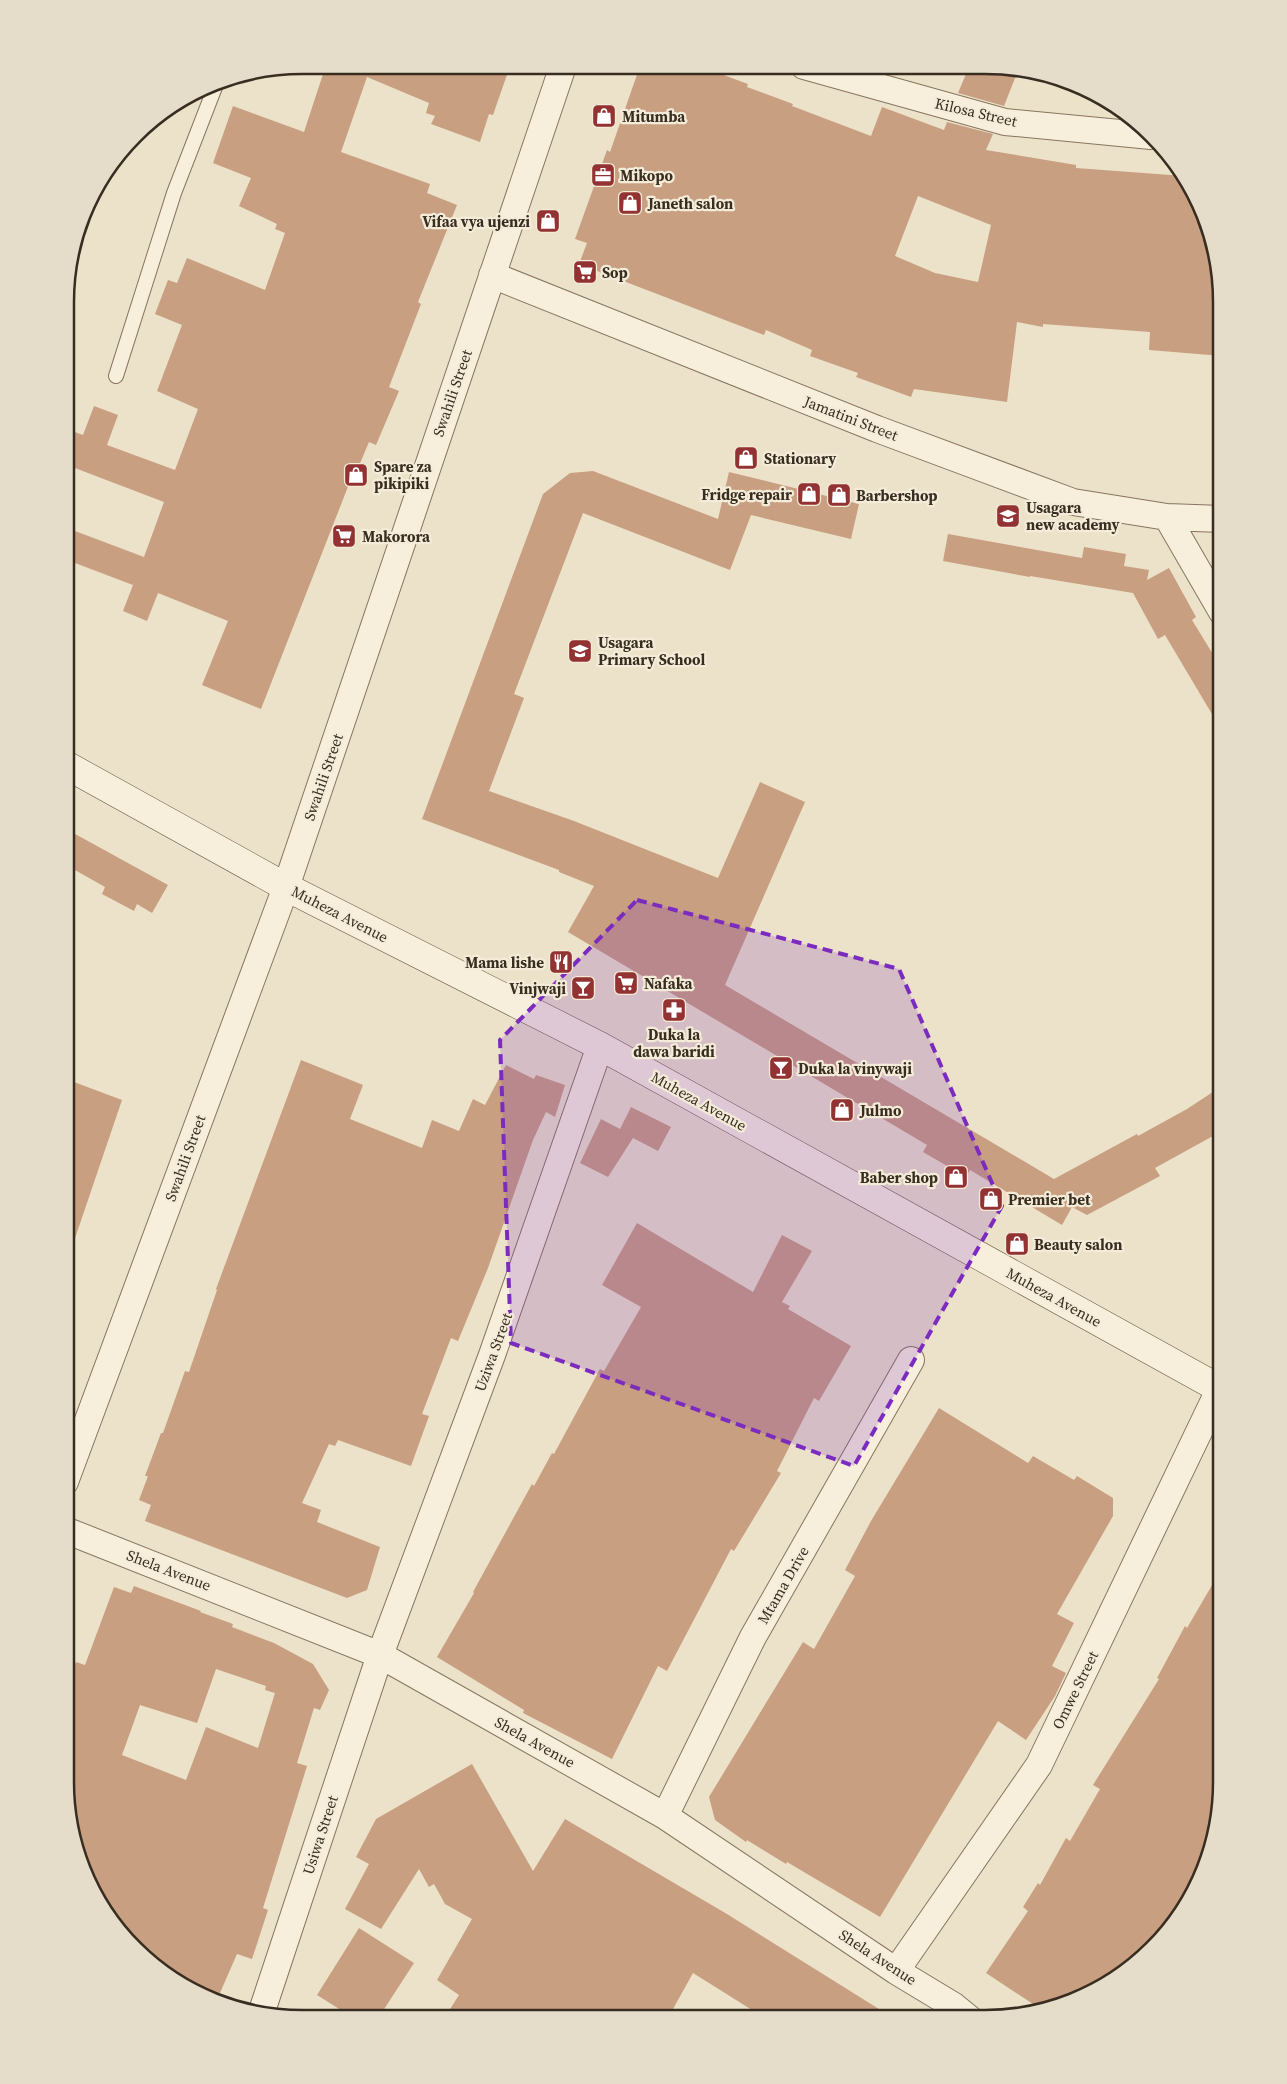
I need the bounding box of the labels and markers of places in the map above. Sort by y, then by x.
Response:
shop icon: Mitumba [591,103,617,129]
place label: Mitumba [622,106,686,127]
office icon: Mikopo [590,162,616,188]
place label: Mikopo [620,165,673,186]
shop icon: Janeth salon [617,190,643,216]
place label: Janeth salon [647,193,733,214]
shop icon: Vifaa vya ujenzi [535,208,561,234]
place label: Vifaa vya ujenzi [422,211,530,232]
supermarket icon: Sop [572,259,598,285]
place label: Sop [602,262,628,283]
shop icon: Stationary [733,445,759,471]
place label: Stationary [764,448,836,469]
place label: Spare za pikipiki [374,456,433,494]
shop icon: Spare za pikipiki [343,462,369,488]
shop icon: Fridge repair [796,481,822,507]
shop icon: Barbershop [826,482,852,508]
place label: Fridge repair [701,484,792,505]
place label: Barbershop [856,485,938,506]
place label: Usagara new academy [1026,497,1119,535]
school or university icon: Usagara new academy [995,503,1021,529]
supermarket icon: Makorora [331,523,357,549]
place label: Makorora [362,526,431,547]
place label: Usagara Primary School [598,632,705,670]
school or university icon: Usagara Primary School [567,638,593,664]
restaurant icon: Mama lishe [548,949,574,975]
place label: Mama lishe [465,952,544,973]
supermarket icon: Nafaka [613,970,639,996]
place label: Nafaka [644,973,694,994]
bar icon: Vinjwaji [570,975,596,1001]
place label: Vinjwaji [509,978,566,999]
pharmacy icon: Duka la dawa baridi [661,997,687,1023]
place label: Duka la dawa baridi [633,1024,715,1062]
bar icon: Duka la vinywaji [768,1055,794,1081]
place label: Duka la vinywaji [798,1058,912,1079]
shop icon: Julmo [829,1097,855,1123]
place label: Julmo [859,1100,902,1121]
shop icon: Baber shop [943,1164,969,1190]
place label: Baber shop [860,1167,938,1188]
shop icon: Premier bet [978,1186,1004,1212]
place label: Premier bet [1008,1189,1091,1210]
shop icon: Beauty salon [1004,1231,1030,1257]
place label: Beauty salon [1034,1234,1122,1255]

